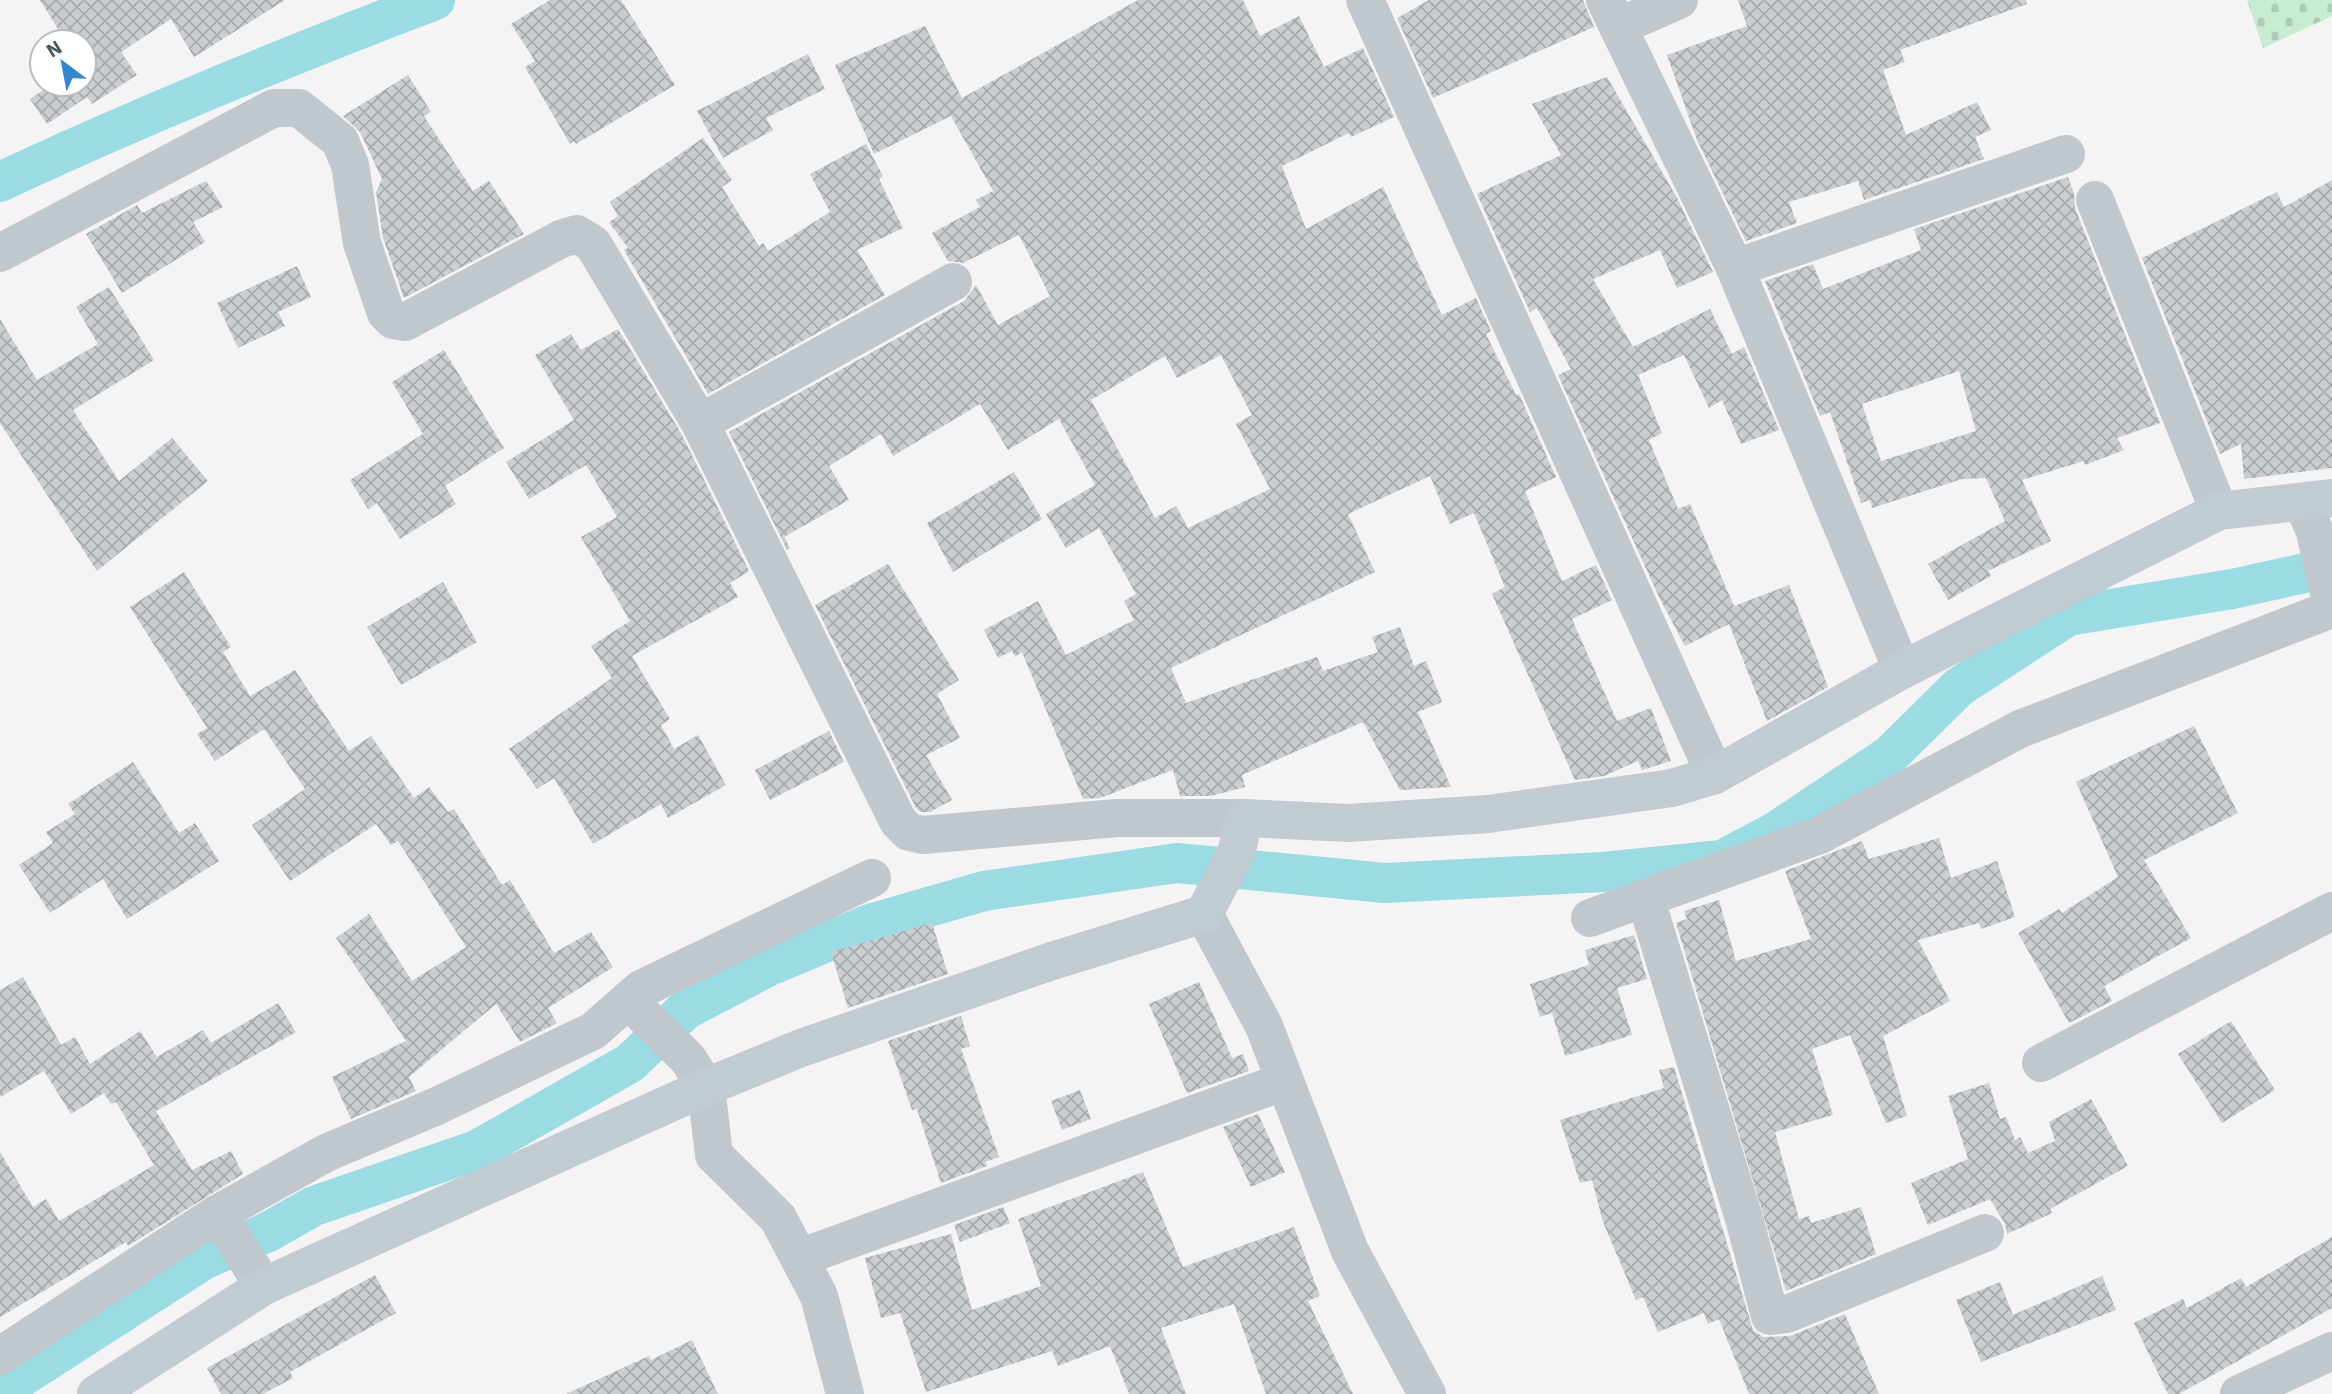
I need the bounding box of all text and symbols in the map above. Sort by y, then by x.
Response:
north arrow [28,28,98,98]
text: N [42,35,66,62]

